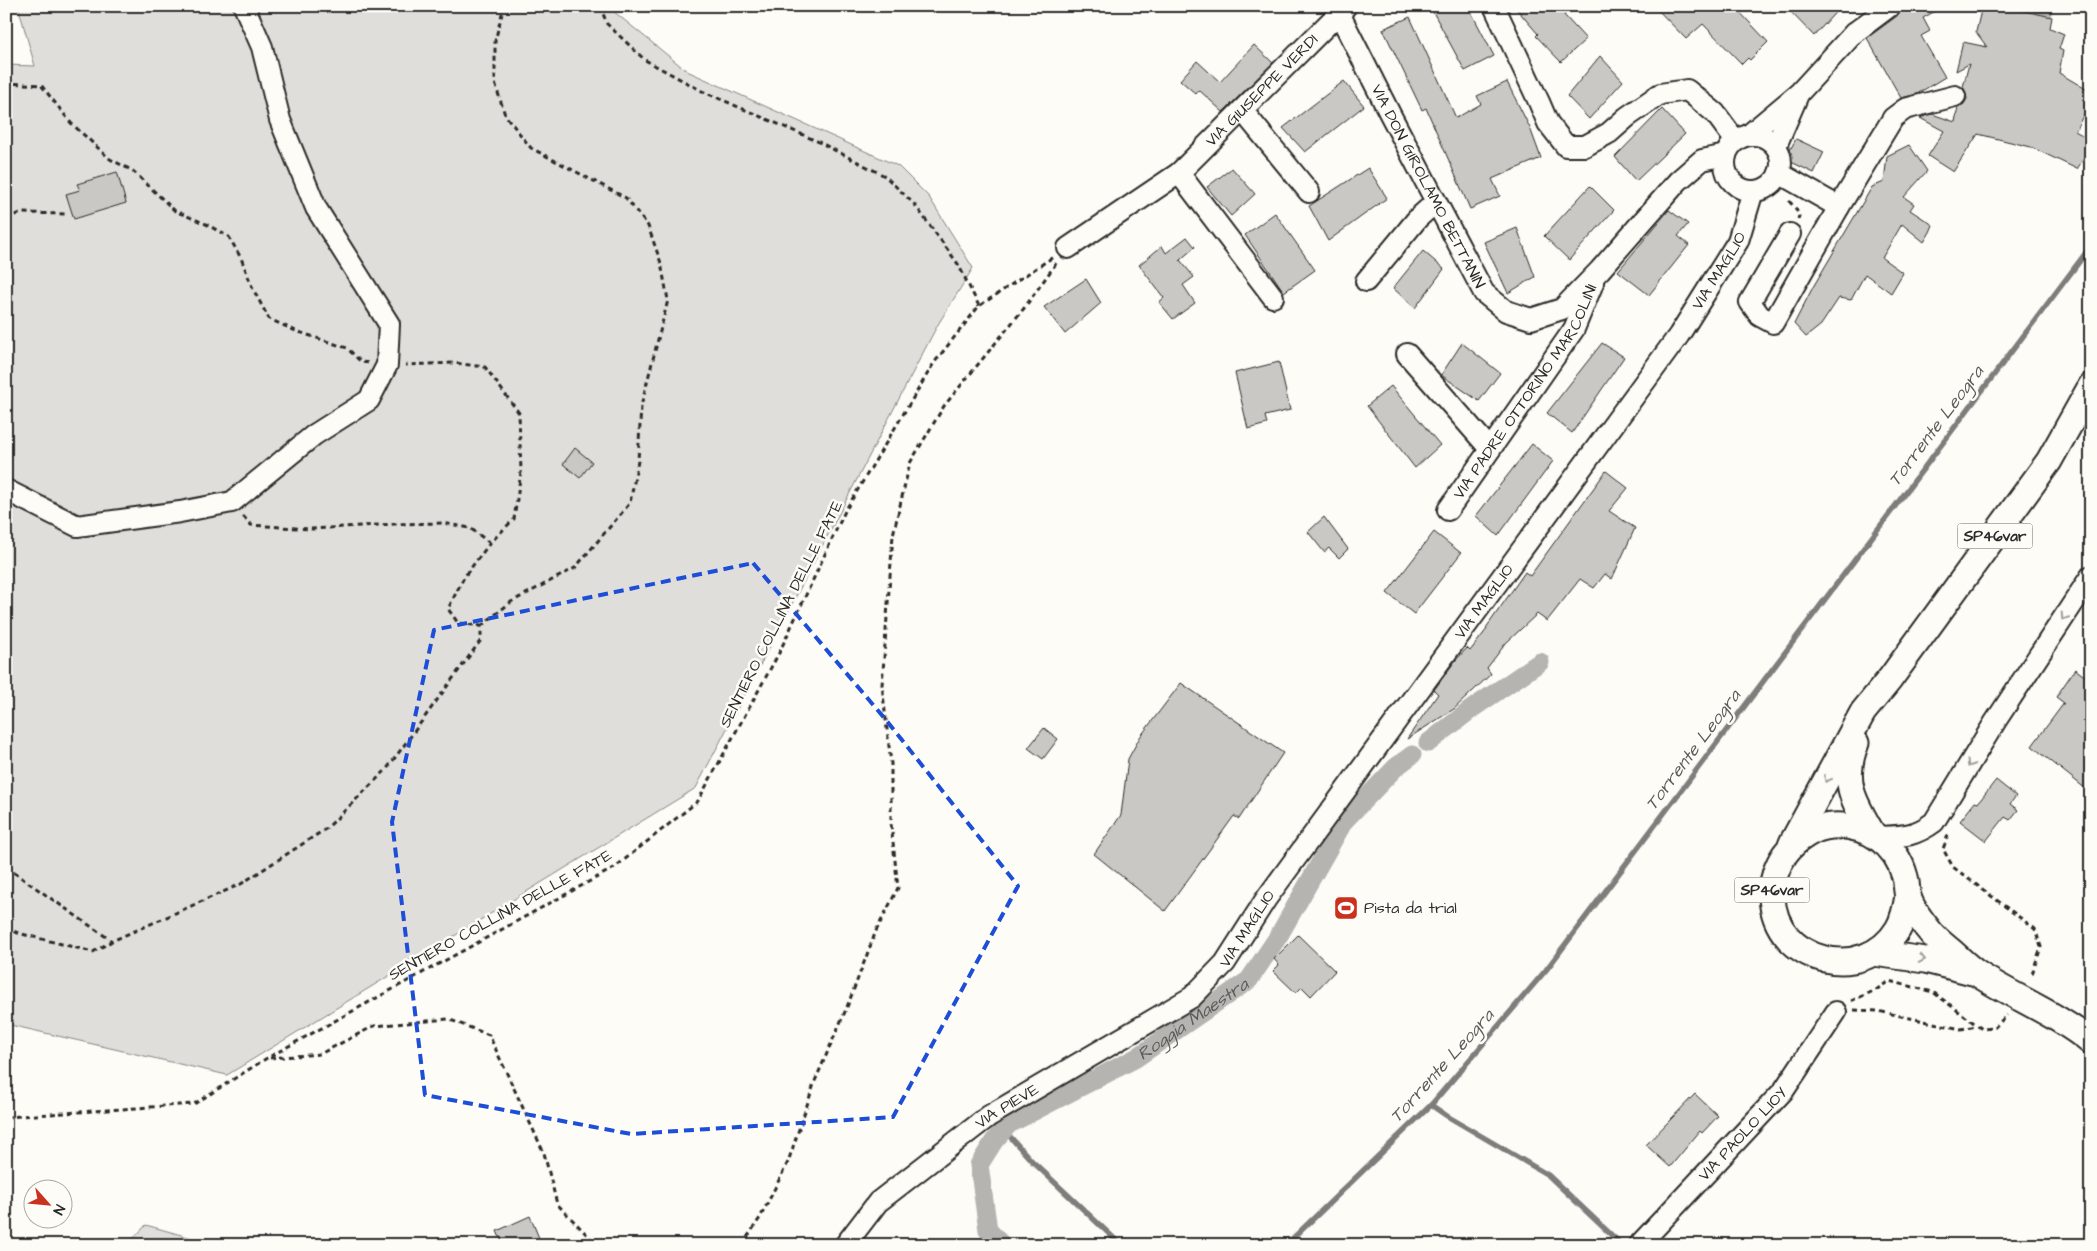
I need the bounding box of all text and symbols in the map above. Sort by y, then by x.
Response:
street label: VIA GIUSEPPE VERDI [1200,29,1323,152]
street label: VIA DON GIROLAMO BETTANIN [1366,81,1491,292]
street label: VIA MAGLIO [1687,229,1751,314]
street label: VIA PADRE OTTORINO MARCOLINI [1448,281,1602,503]
water label: Torrente Leogra [1882,360,1991,492]
street label: SENTIERO COLLINA DELLE FATE [714,496,848,731]
road number: SP46var [1958,524,2032,548]
street label: VIA MAGLIO [1449,559,1519,643]
one-way arrow [2061,611,2070,620]
water label: Torrente Leogra [1639,684,1748,816]
one-way arrow [1966,758,1976,767]
one-way arrow [1823,774,1833,783]
street label: SENTIERO COLLINA DELLE FATE [384,844,616,986]
road number: SP46var [1734,878,1810,902]
street label: VIA MAGLIO [1214,885,1280,972]
sports icon: Pista da trial [1333,895,1359,921]
place label: Pista da trial [1364,897,1457,919]
one-way arrow [1917,954,1926,964]
water label: Roggia Maestra [1132,971,1254,1066]
water label: Torrente Leogra [1384,1003,1501,1129]
street label: VIA PIEVE [970,1078,1043,1134]
street label: VIA PAOLO LIOY [1693,1082,1793,1186]
north arrow [22,1178,72,1228]
text: N [48,1201,70,1218]

